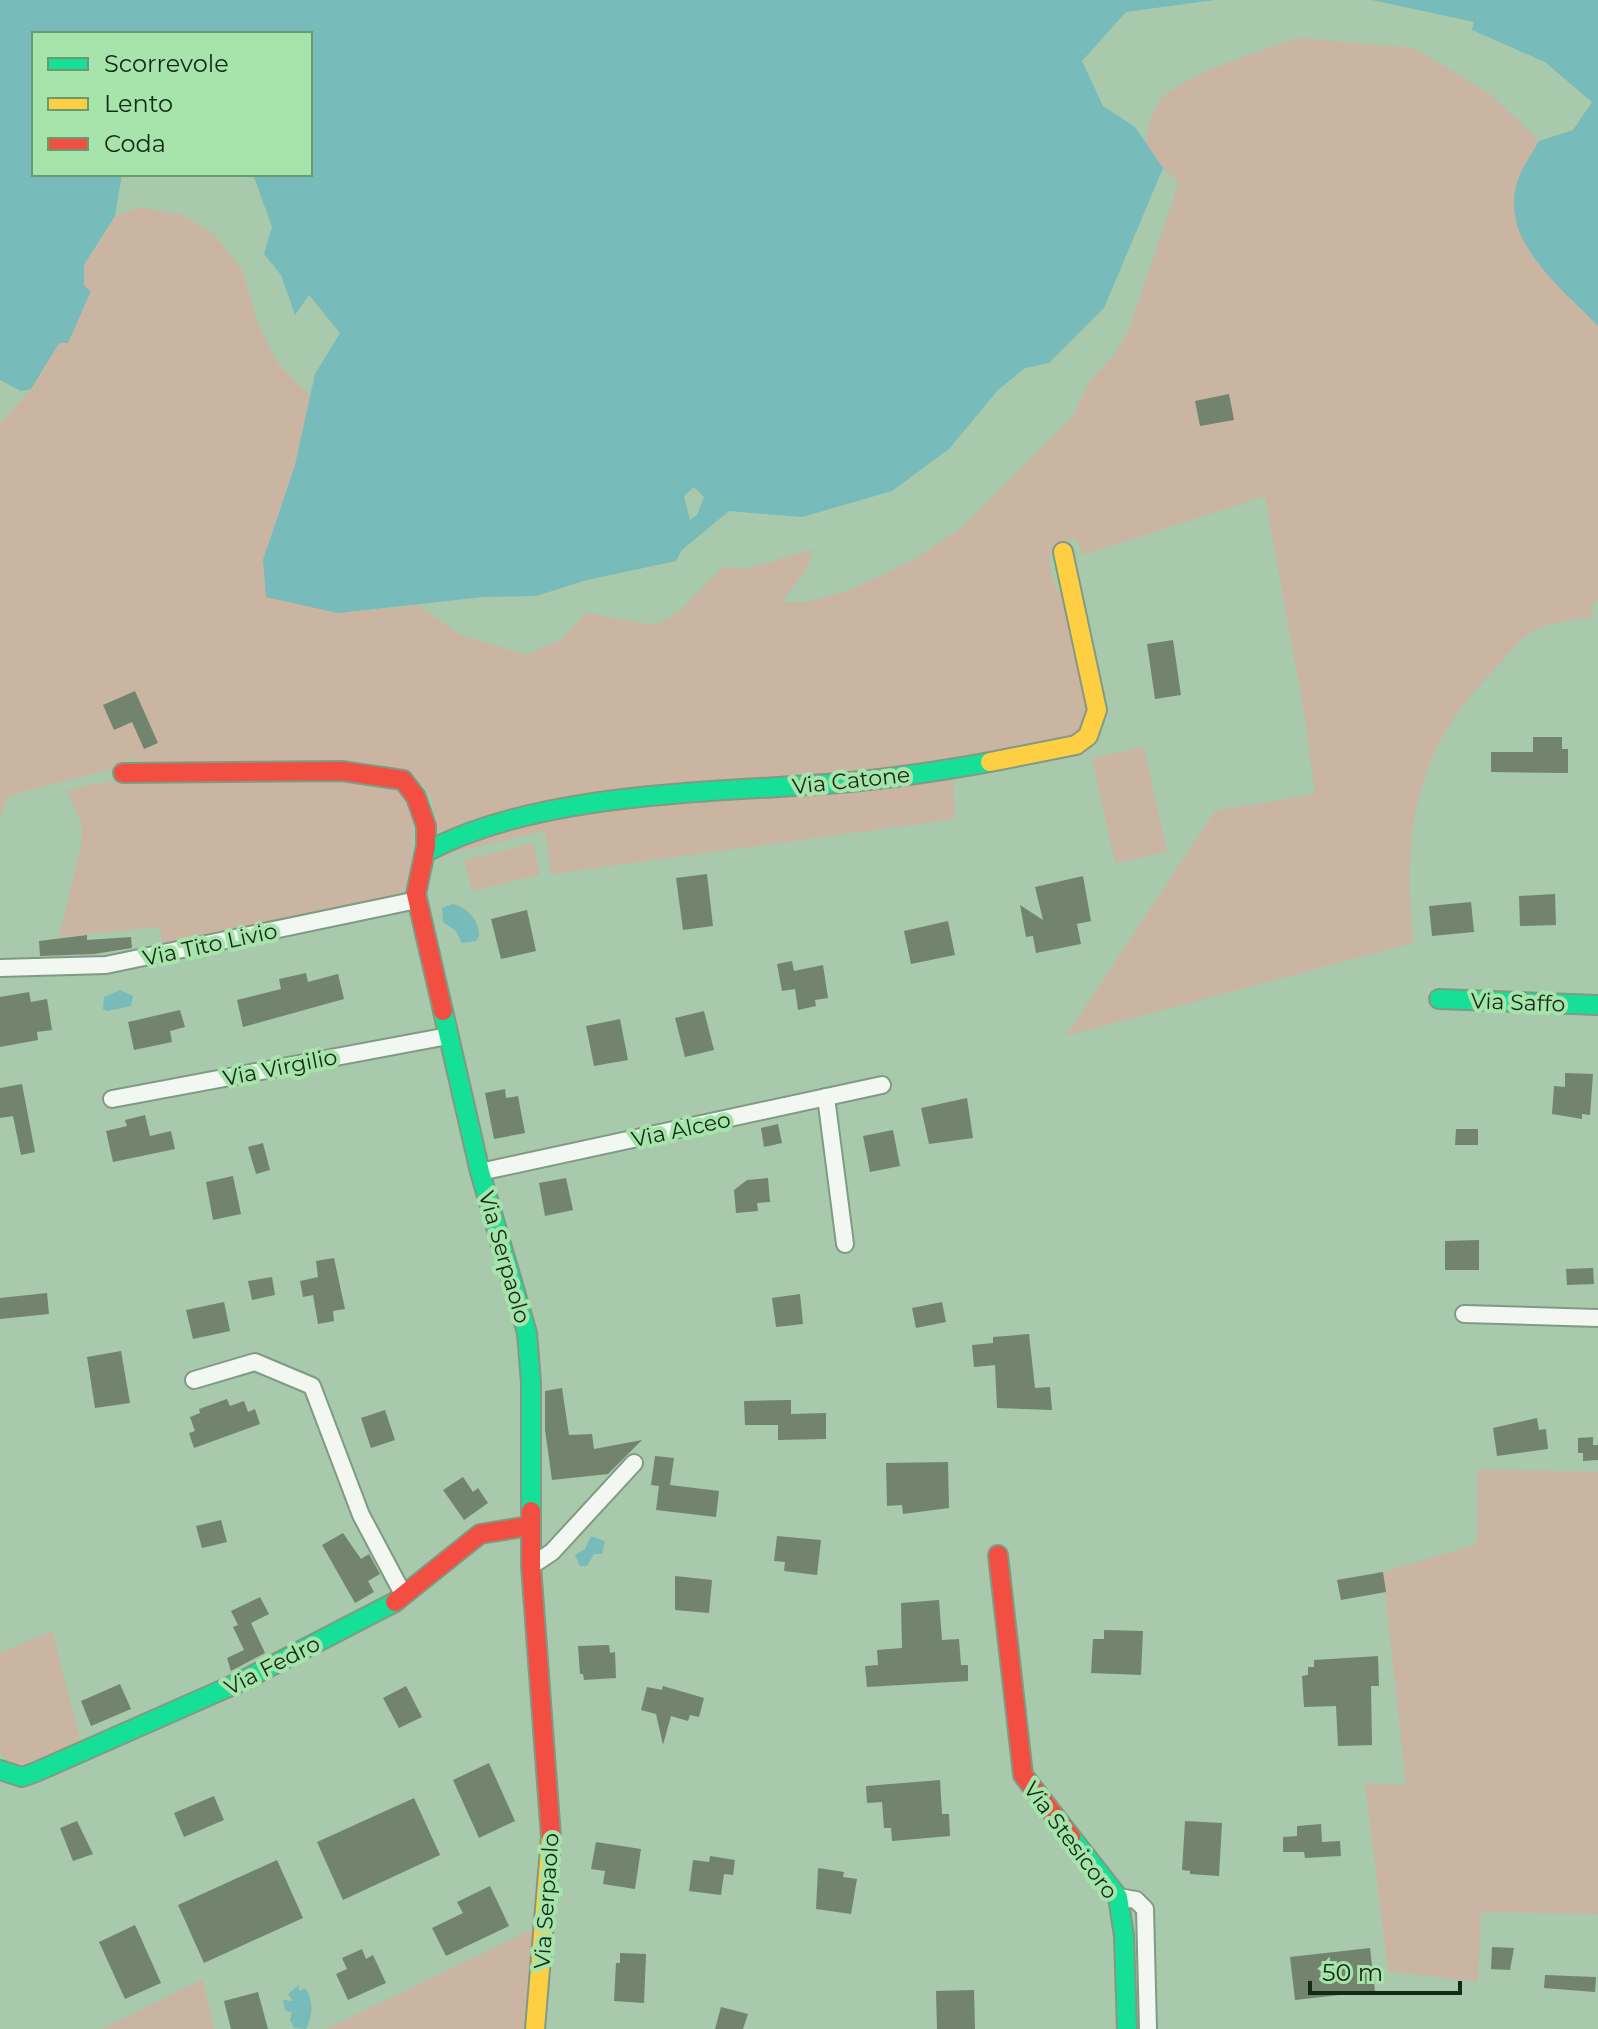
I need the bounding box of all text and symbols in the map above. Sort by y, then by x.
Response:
legend [32,32,312,176]
text: Scorrevole [104,49,229,78]
text: Lento [104,89,173,118]
text: Coda [104,129,166,158]
street label: Via Catone [791,761,911,800]
street label: Via Tito Livio [141,917,280,972]
street label: Via Saffo [1470,987,1566,1018]
street label: Via Virgilio [221,1043,339,1092]
street label: Via Alceo [629,1106,733,1153]
street label: Via Serpaolo [473,1188,536,1326]
street label: Via Fedro [220,1630,325,1701]
street label: Via Stesicoro [1018,1776,1123,1904]
street label: Via Serpaolo [528,1832,565,1970]
scale bar [1310,1945,1460,1995]
text: 50 m [1322,1958,1383,1987]

